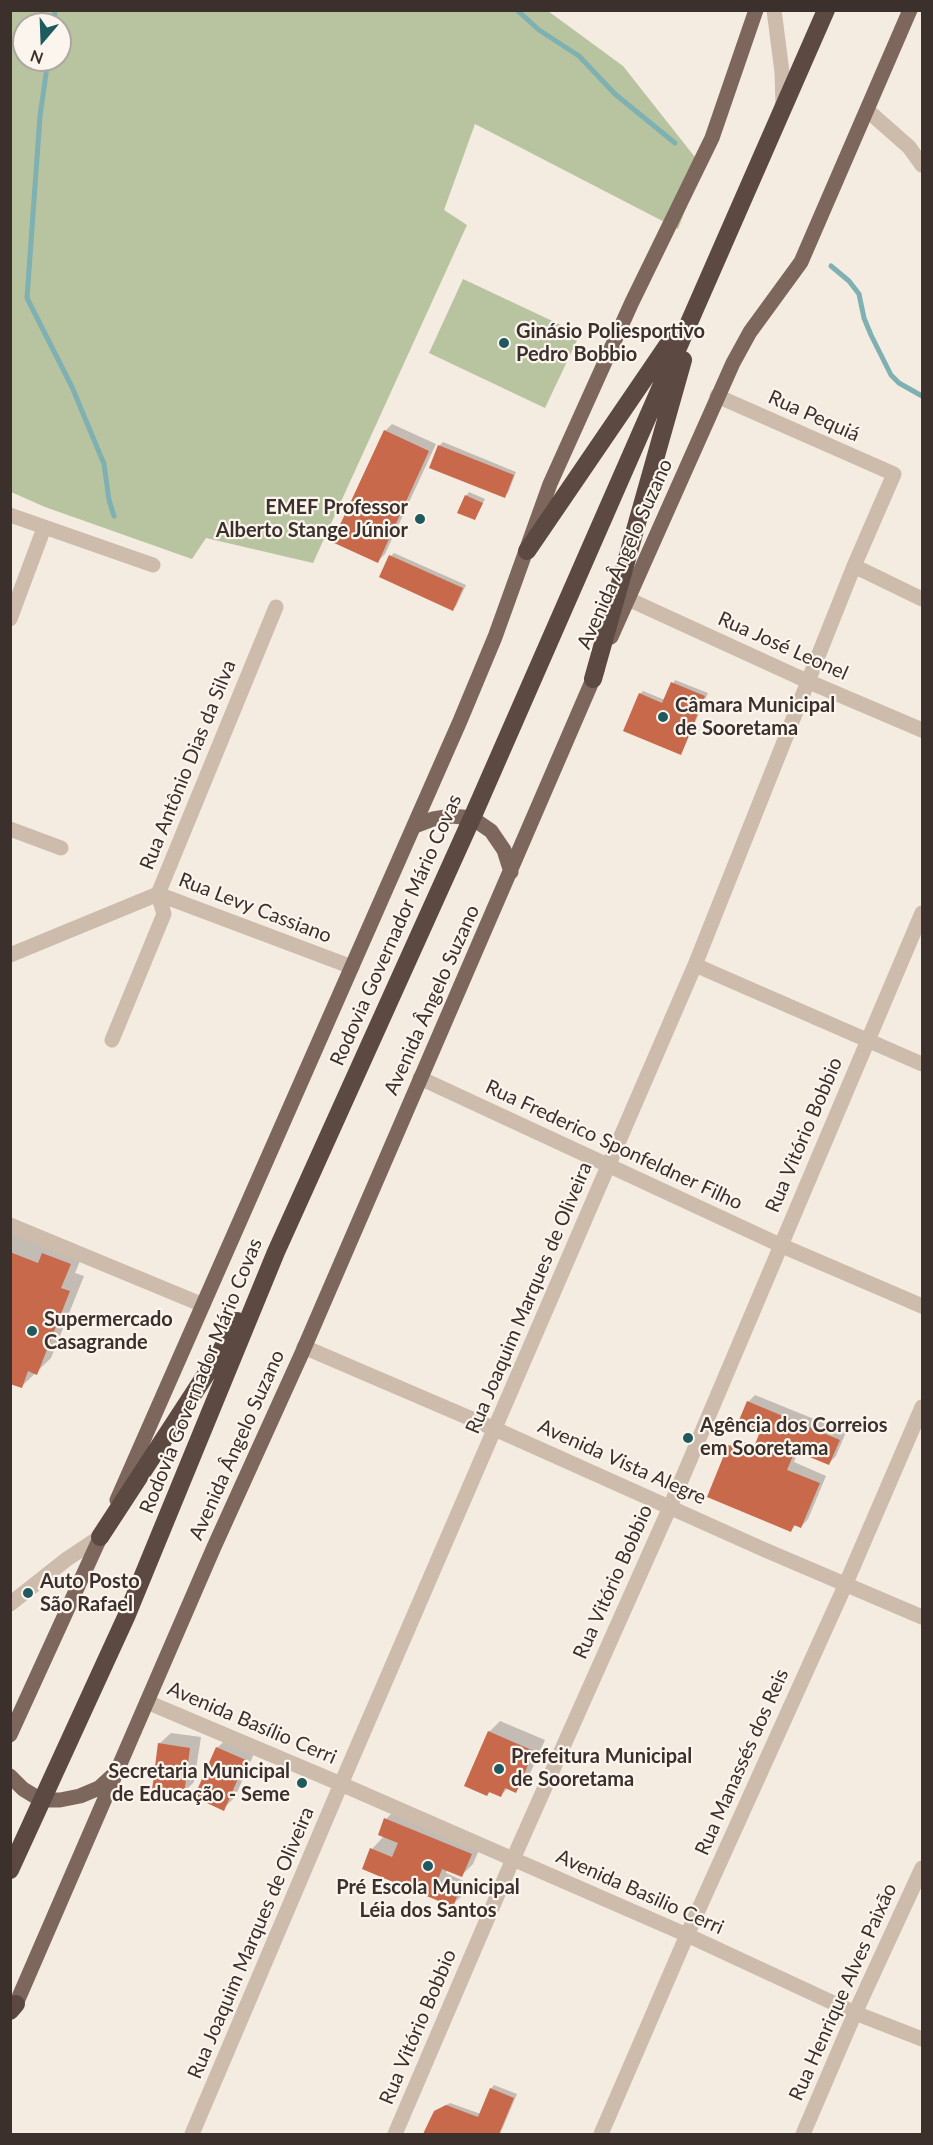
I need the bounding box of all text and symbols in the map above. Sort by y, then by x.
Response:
north arrow [12,12,72,72]
text: N [28,47,46,69]
place label: Ginásio Poliesportivo Pedro Bobbio [516,320,705,367]
marker: Ginásio Poliesportivo Pedro Bobbio [497,336,511,350]
street label: Rua Pequiá [765,385,863,447]
street label: Avenida Ângelo Suzano [572,455,678,653]
place label: EMEF Professor Alberto Stange Júnior [216,496,408,543]
marker: EMEF Professor Alberto Stange Júnior [413,512,427,526]
street label: Rua José Leonel [714,607,852,685]
street label: Rua Antônio Dias da Silva [135,657,241,873]
place label: Câmara Municipal de Sooretama [675,694,835,741]
marker: Câmara Municipal de Sooretama [656,710,670,724]
street label: Rodovia Governador Mário Covas [325,790,467,1070]
street label: Rua Levy Cassiano [175,868,335,948]
street label: Avenida Ângelo Suzano [379,901,485,1099]
street label: Rua Vitório Bobbio [760,1054,848,1216]
street label: Rua Frederico Sponfeldner Filho [482,1075,746,1215]
street label: Rua Joaquim Marques de Oliveira [461,1159,597,1437]
street label: Rodovia Governador Mário Covas [135,1235,267,1517]
place label: Supermercado Casagrande [44,1308,173,1355]
marker: Supermercado Casagrande [25,1324,39,1338]
street label: Avenida Ângelo Suzano [184,1346,290,1544]
street label: Avenida Vista Alegre [534,1414,710,1510]
place label: Agência dos Correios em Sooretama [700,1414,888,1461]
marker: Agência dos Correios em Sooretama [681,1431,695,1445]
street label: Rua Vitório Bobbio [568,1501,658,1663]
place label: Auto Posto São Rafael [40,1570,140,1617]
marker: Auto Posto São Rafael [21,1586,35,1600]
street label: Rua Manassés dos Reis [690,1665,794,1859]
street label: Avenida Basílio Cerri [164,1677,340,1769]
place label: Prefeitura Municipal de Sooretama [511,1745,692,1792]
place label: Secretaria Municipal de Educação - Seme [108,1760,290,1807]
marker: Prefeitura Municipal de Sooretama [492,1762,506,1776]
marker: Secretaria Municipal de Educação - Seme [295,1776,309,1790]
street label: Rua Joaquim Marques de Oliveira [183,1804,319,2082]
street label: Avenida Basilio Cerri [553,1844,727,1940]
marker: Pré Escola Municipal Léia dos Santos [421,1859,435,1873]
place label: Pré Escola Municipal Léia dos Santos [336,1876,520,1923]
street label: Rua Henrique Alves Paixão [784,1880,902,2104]
street label: Rua Vitório Bobbio [374,1946,462,2108]

